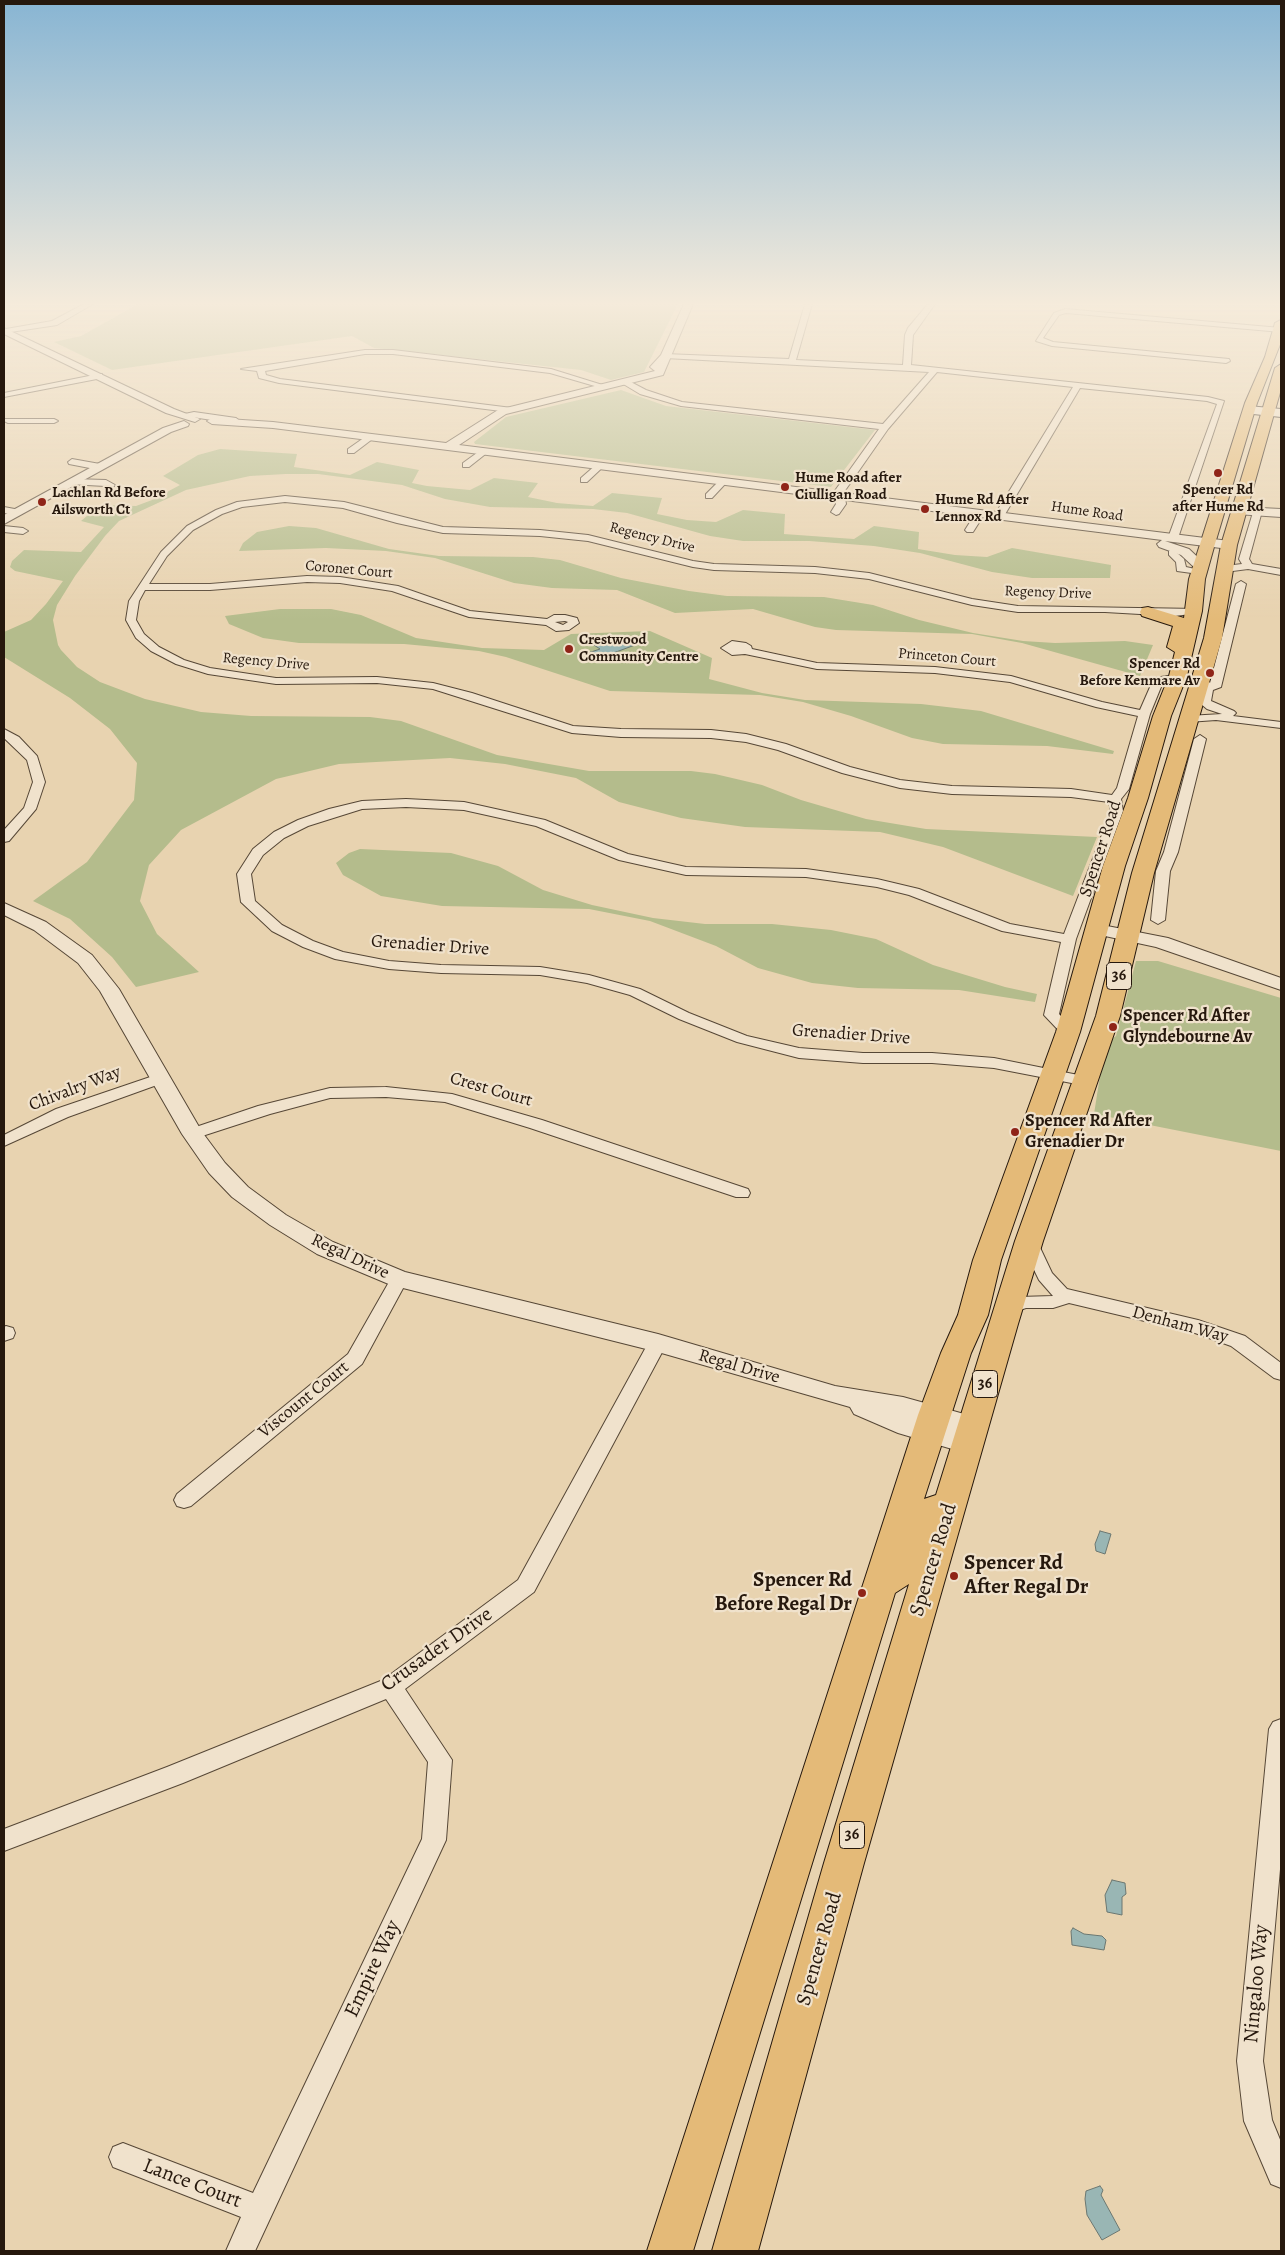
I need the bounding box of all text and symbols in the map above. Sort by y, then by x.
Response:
marker: Spencer Rd after Hume Rd [1212,467,1224,479]
place label: Hume Road after Ciulligan Road [795,469,902,504]
marker: Hume Road after Ciulligan Road [779,481,791,493]
place label: Spencer Rd after Hume Rd [1172,481,1264,516]
place label: Lachlan Rd Before Ailsworth Ct [52,484,166,519]
place label: Hume Rd After Lennox Rd [935,491,1029,526]
marker: Lachlan Rd Before Ailsworth Ct [36,496,48,508]
street label: Hume Road [1050,498,1124,526]
marker: Hume Rd After Lennox Rd [919,503,931,515]
street label: Regency Drive [607,519,697,557]
street label: Coronet Court [304,557,394,583]
street label: Regency Drive [1004,582,1092,604]
place label: Crestwood Community Centre [579,631,699,666]
marker: Crestwood Community Centre [563,643,575,655]
street label: Princeton Court [897,645,997,671]
street label: Regency Drive [222,649,310,675]
place label: Spencer Rd Before Kenmare Av [1079,655,1200,690]
marker: Spencer Rd Before Kenmare Av [1204,667,1216,679]
street label: Spencer Road [1075,798,1127,900]
street label: Grenadier Drive [370,931,490,961]
road number: 36 [1106,962,1132,989]
place label: Spencer Rd After Glyndebourne Av [1123,1006,1252,1048]
street label: Grenadier Drive [791,1020,911,1050]
marker: Spencer Rd After Glyndebourne Av [1107,1021,1119,1033]
street label: Chivalry Way [26,1062,124,1116]
street label: Crest Court [447,1068,535,1112]
place label: Spencer Rd After Grenadier Dr [1025,1111,1152,1154]
marker: Spencer Rd After Grenadier Dr [1009,1126,1021,1138]
street label: Regal Drive [307,1229,393,1285]
street label: Denham Way [1130,1302,1230,1348]
street label: Regal Drive [696,1345,782,1389]
street label: Viscount Court [254,1357,354,1443]
road number: 36 [972,1370,998,1398]
street label: Spencer Road [905,1500,963,1620]
place label: Spencer Rd After Regal Dr [964,1551,1088,1601]
place label: Spencer Rd Before Regal Dr [714,1568,852,1618]
marker: Spencer Rd After Regal Dr [948,1570,960,1582]
marker: Spencer Rd Before Regal Dr [856,1587,868,1599]
street label: Crusader Drive [376,1602,498,1698]
road number: 36 [840,1822,864,1848]
street label: Spencer Road [792,1889,848,2009]
street label: Empire Way [340,1916,406,2022]
street label: Ningaloo Way [1239,1924,1275,2044]
street label: Lance Court [139,2154,245,2214]

